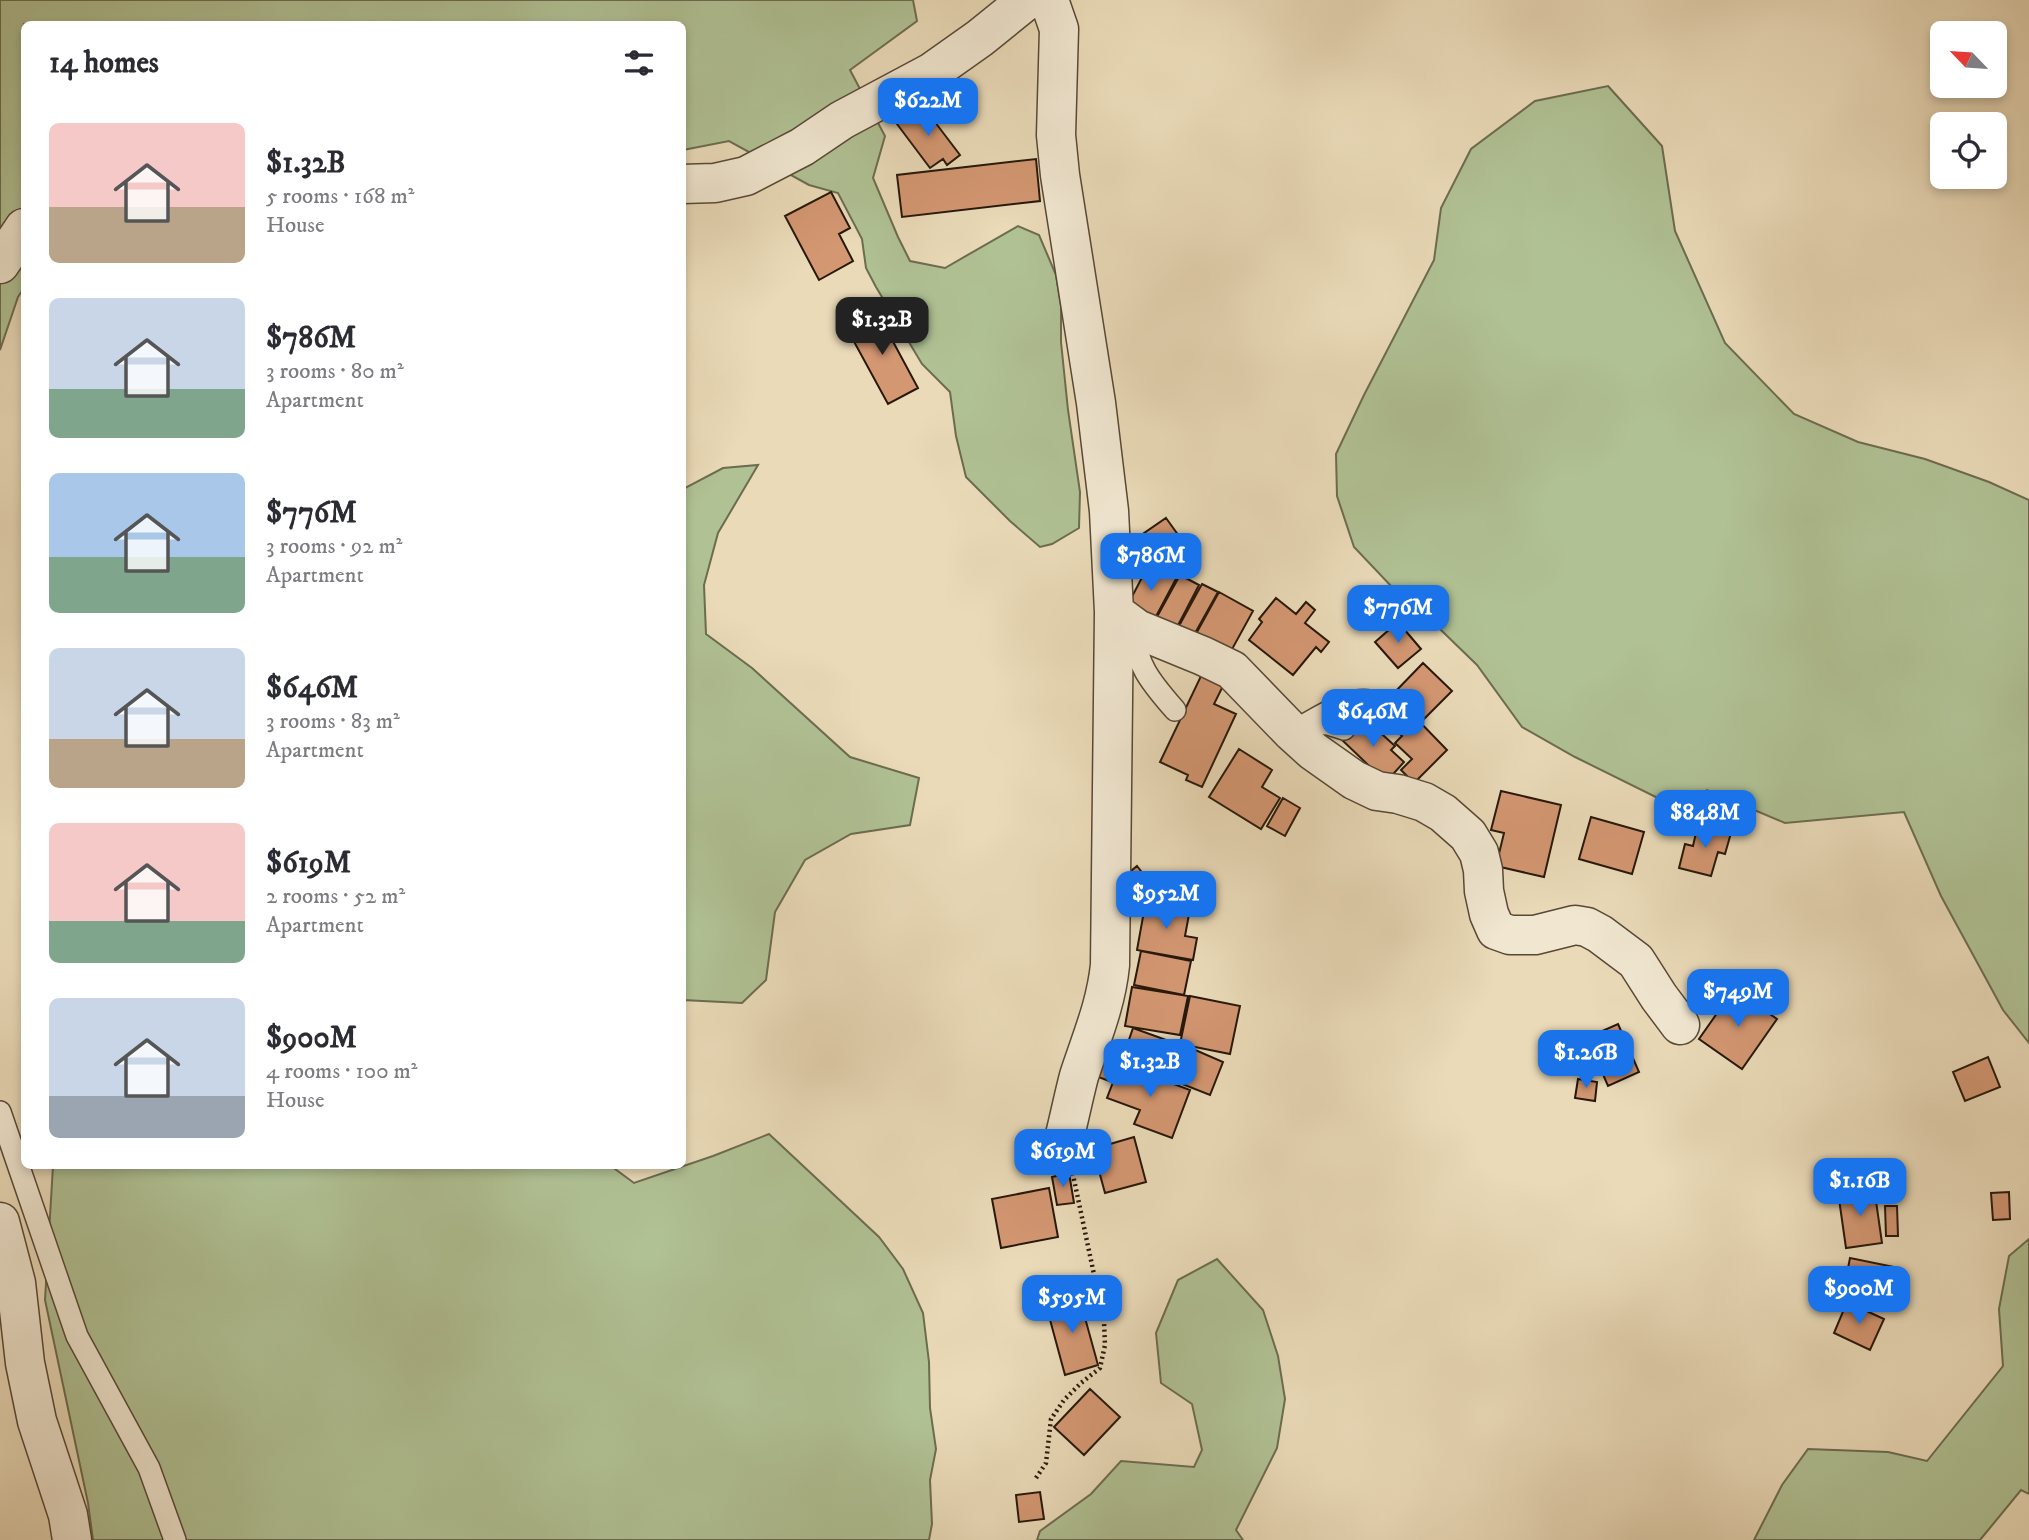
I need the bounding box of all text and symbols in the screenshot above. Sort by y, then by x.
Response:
north arrow [1930,21,2007,98]
map controls [1930,21,2007,189]
icon: filters [620,44,658,82]
text: 14 homes [49,45,159,82]
pin: $622M [879,78,977,138]
text: $622M [894,86,962,115]
button: locate [1930,112,2007,189]
text: $1.32B [266,145,345,182]
icon: home [105,151,189,235]
text: 5 rooms · 168 m² [266,182,414,211]
text: House [266,211,324,240]
pin: $1.32B [825,298,939,357]
text: $1.32B [852,305,912,334]
text: $786M [266,320,356,357]
icon: home [105,326,189,410]
text: 3 rooms · 80 m² [266,357,404,386]
text: Apartment [266,386,364,415]
text: $776M [266,495,357,532]
icon: home [105,501,189,585]
text: 3 rooms · 92 m² [266,532,403,561]
pin: $786M [1102,534,1200,593]
text: $786M [1116,541,1186,570]
text: Apartment [266,561,364,590]
pin: $776M [1349,586,1447,645]
text: $776M [1363,593,1433,622]
text: $646M [266,670,358,707]
icon: home [105,676,189,760]
pin: $646M [1324,690,1422,749]
text: $646M [1338,697,1408,726]
text: 3 rooms · 83 m² [266,707,400,736]
text: Apartment [266,736,364,765]
pin: $848M [1656,790,1754,850]
text: $848M [1670,798,1740,827]
text: $619M [266,845,351,882]
icon: home [105,851,189,935]
pin: $952M [1117,872,1215,931]
text: $952M [1132,879,1200,908]
text: 2 rooms · 52 m² [266,882,405,911]
text: Apartment [266,911,364,940]
pin: $749M [1689,970,1787,1029]
text: $749M [1703,977,1773,1006]
text: $900M [266,1020,357,1057]
icon: home [105,1026,189,1110]
pin: $1.26B [1529,1030,1643,1090]
text: $1.26B [1554,1038,1618,1067]
pin: $1.32B [1093,1040,1207,1099]
text: $1.32B [1120,1047,1180,1076]
text: 4 rooms · 100 m² [266,1057,418,1086]
text: House [266,1086,324,1115]
pin: $619M [1014,1130,1112,1189]
text: $619M [1030,1137,1096,1166]
pin: $1.16B [1803,1158,1917,1218]
text: $1.16B [1829,1166,1891,1195]
pin: $900M [1810,1266,1908,1326]
text: $900M [1824,1274,1894,1303]
pin: $595M [1023,1276,1121,1335]
text: $595M [1038,1283,1106,1312]

